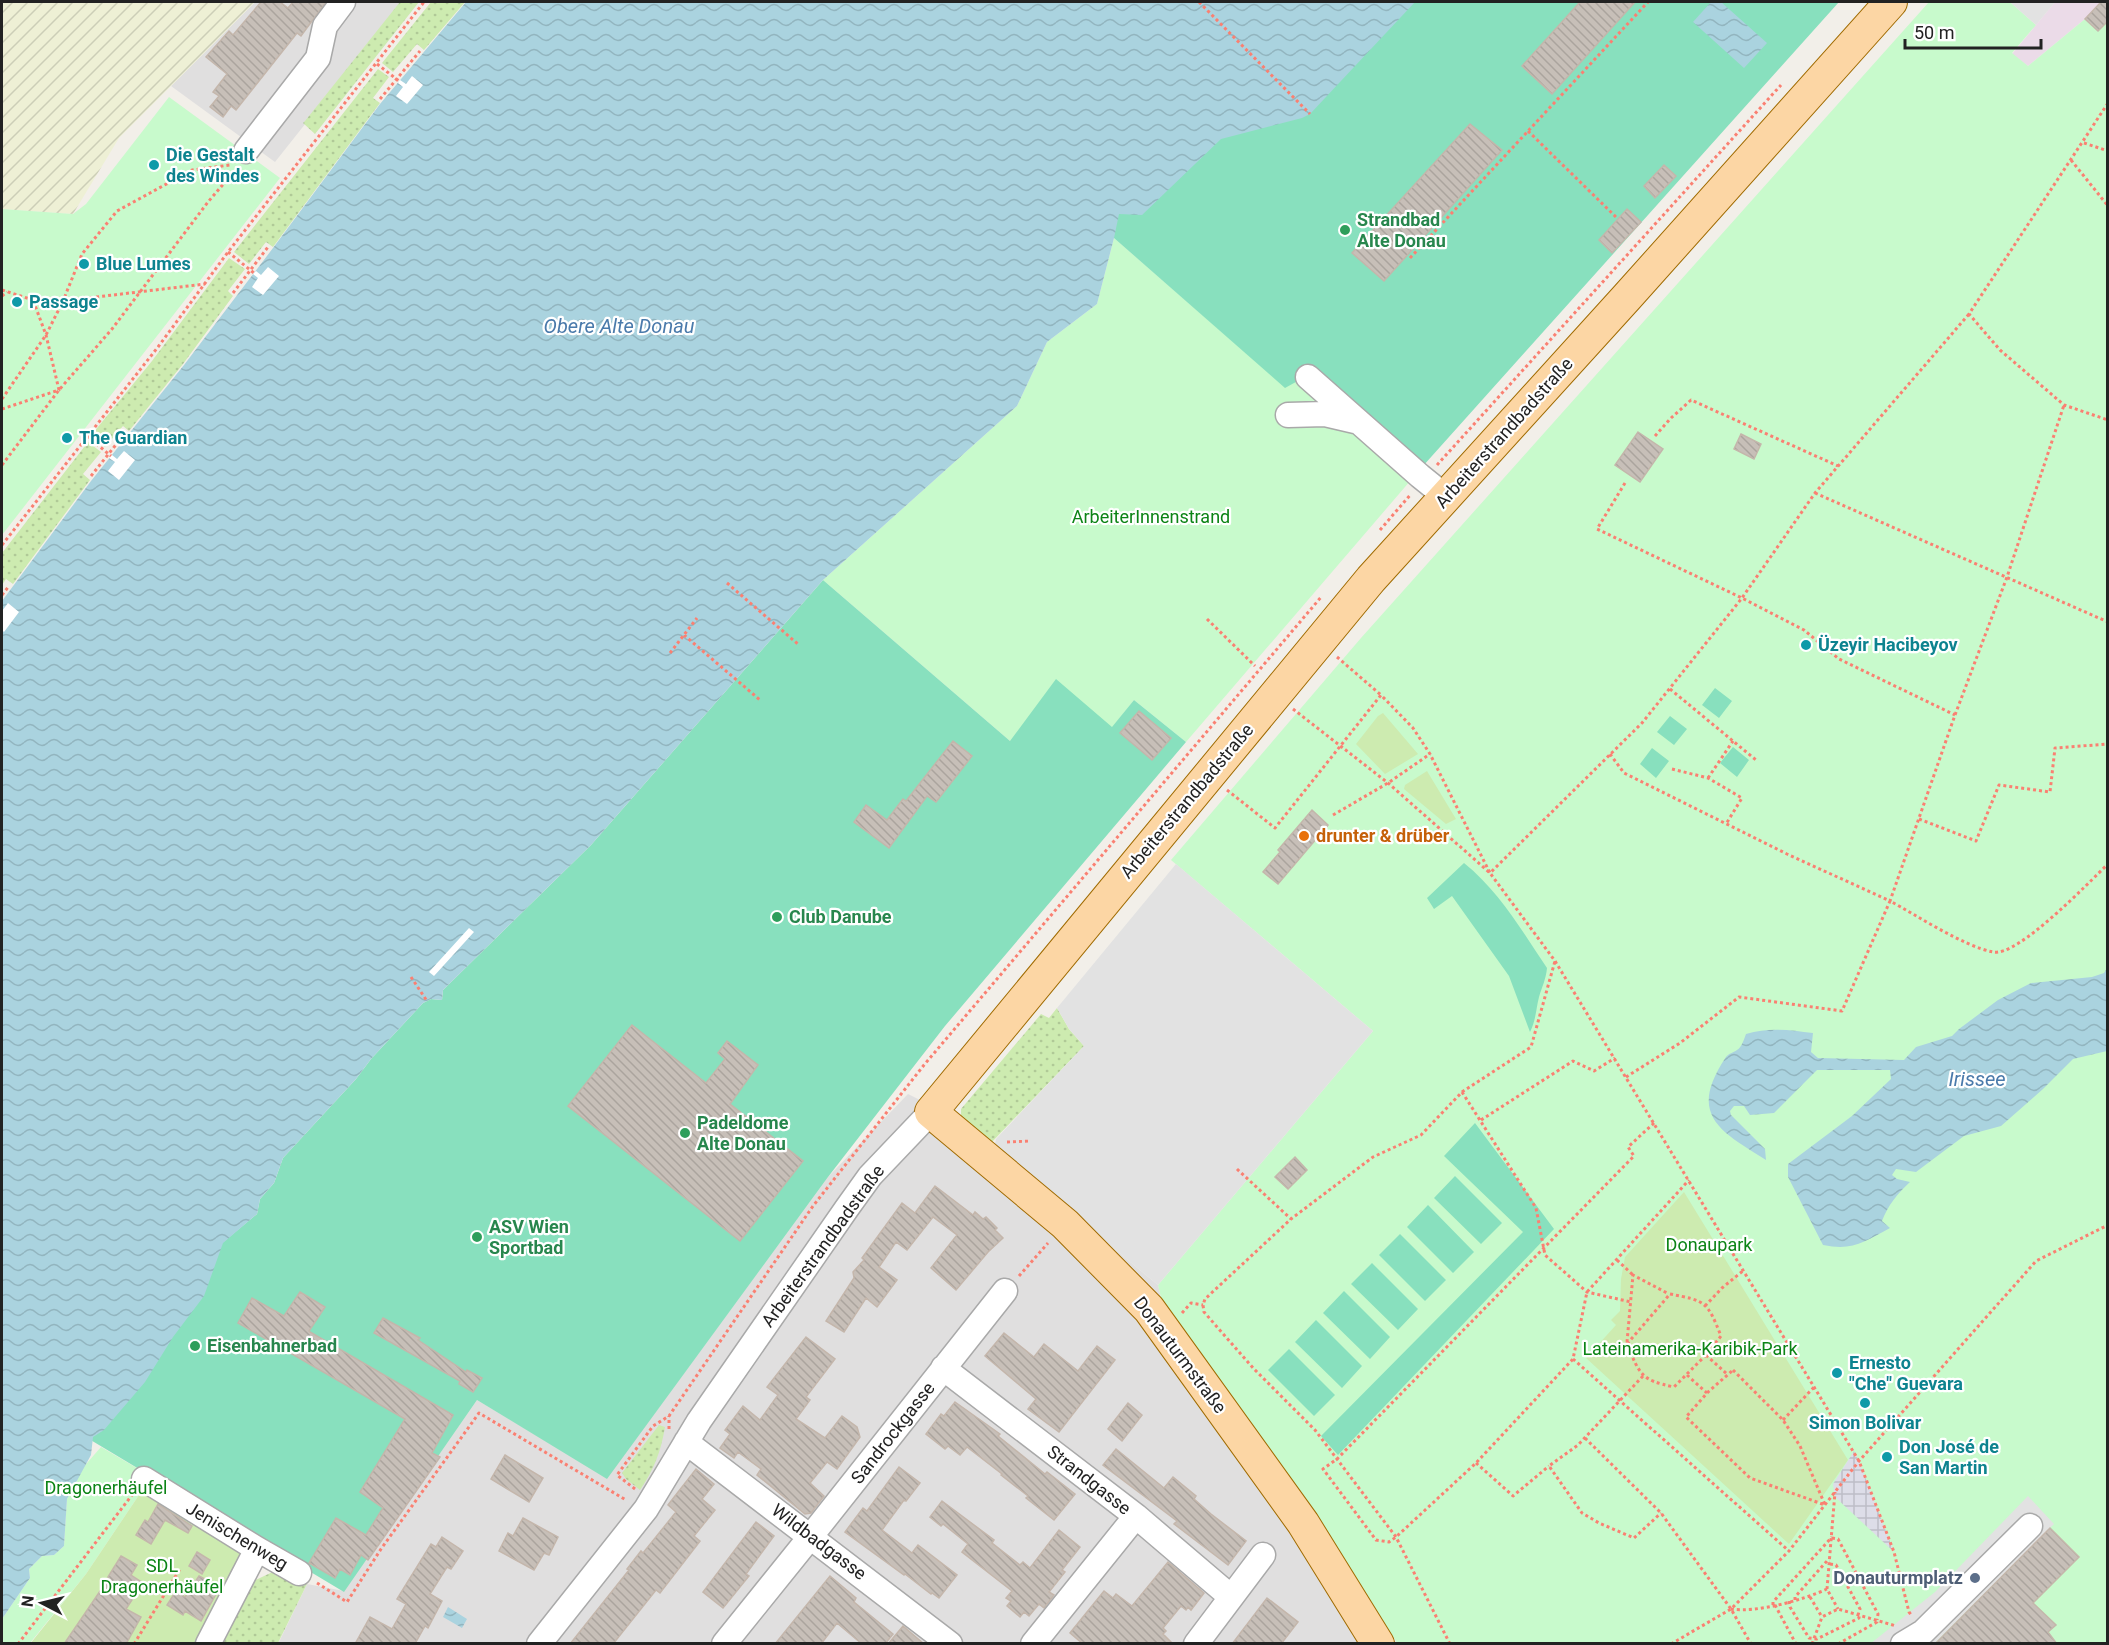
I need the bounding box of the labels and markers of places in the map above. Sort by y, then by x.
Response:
place label: Die Gestalt des Windes [166,144,259,186]
marker: Die Gestalt des Windes [147,158,161,172]
place label: Strandbad Alte Donau [1357,209,1446,251]
marker: Strandbad Alte Donau [1338,223,1352,237]
place label: Blue Lumes [96,253,191,274]
marker: Blue Lumes [77,257,91,271]
place label: Passage [29,291,99,312]
marker: Passage [10,295,24,309]
place label: The Guardian [79,427,187,448]
marker: The Guardian [60,431,74,445]
place label: Üzeyir Hacibeyov [1818,634,1958,655]
marker: Üzeyir Hacibeyov [1799,638,1813,652]
place label: drunter & drüber [1316,825,1450,846]
marker: drunter & drüber [1297,829,1311,843]
place label: Club Danube [789,906,892,927]
marker: Club Danube [770,910,784,924]
place label: Padeldome Alte Donau [697,1112,789,1154]
marker: Padeldome Alte Donau [678,1126,692,1140]
place label: ASV Wien Sportbad [489,1216,569,1258]
marker: ASV Wien Sportbad [470,1230,484,1244]
place label: Eisenbahnerbad [207,1335,337,1356]
marker: Eisenbahnerbad [188,1339,202,1353]
place label: Ernesto "Che" Guevara [1849,1352,1963,1394]
marker: Ernesto "Che" Guevara [1830,1366,1844,1380]
marker: Simon Bolivar [1858,1396,1872,1410]
place label: Simon Bolivar [1809,1412,1922,1433]
place label: Don José de San Martin [1899,1436,1999,1478]
marker: Don José de San Martin [1880,1450,1894,1464]
place label: Donauturmplatz [1833,1567,1963,1588]
marker: Donauturmplatz [1968,1571,1982,1585]

